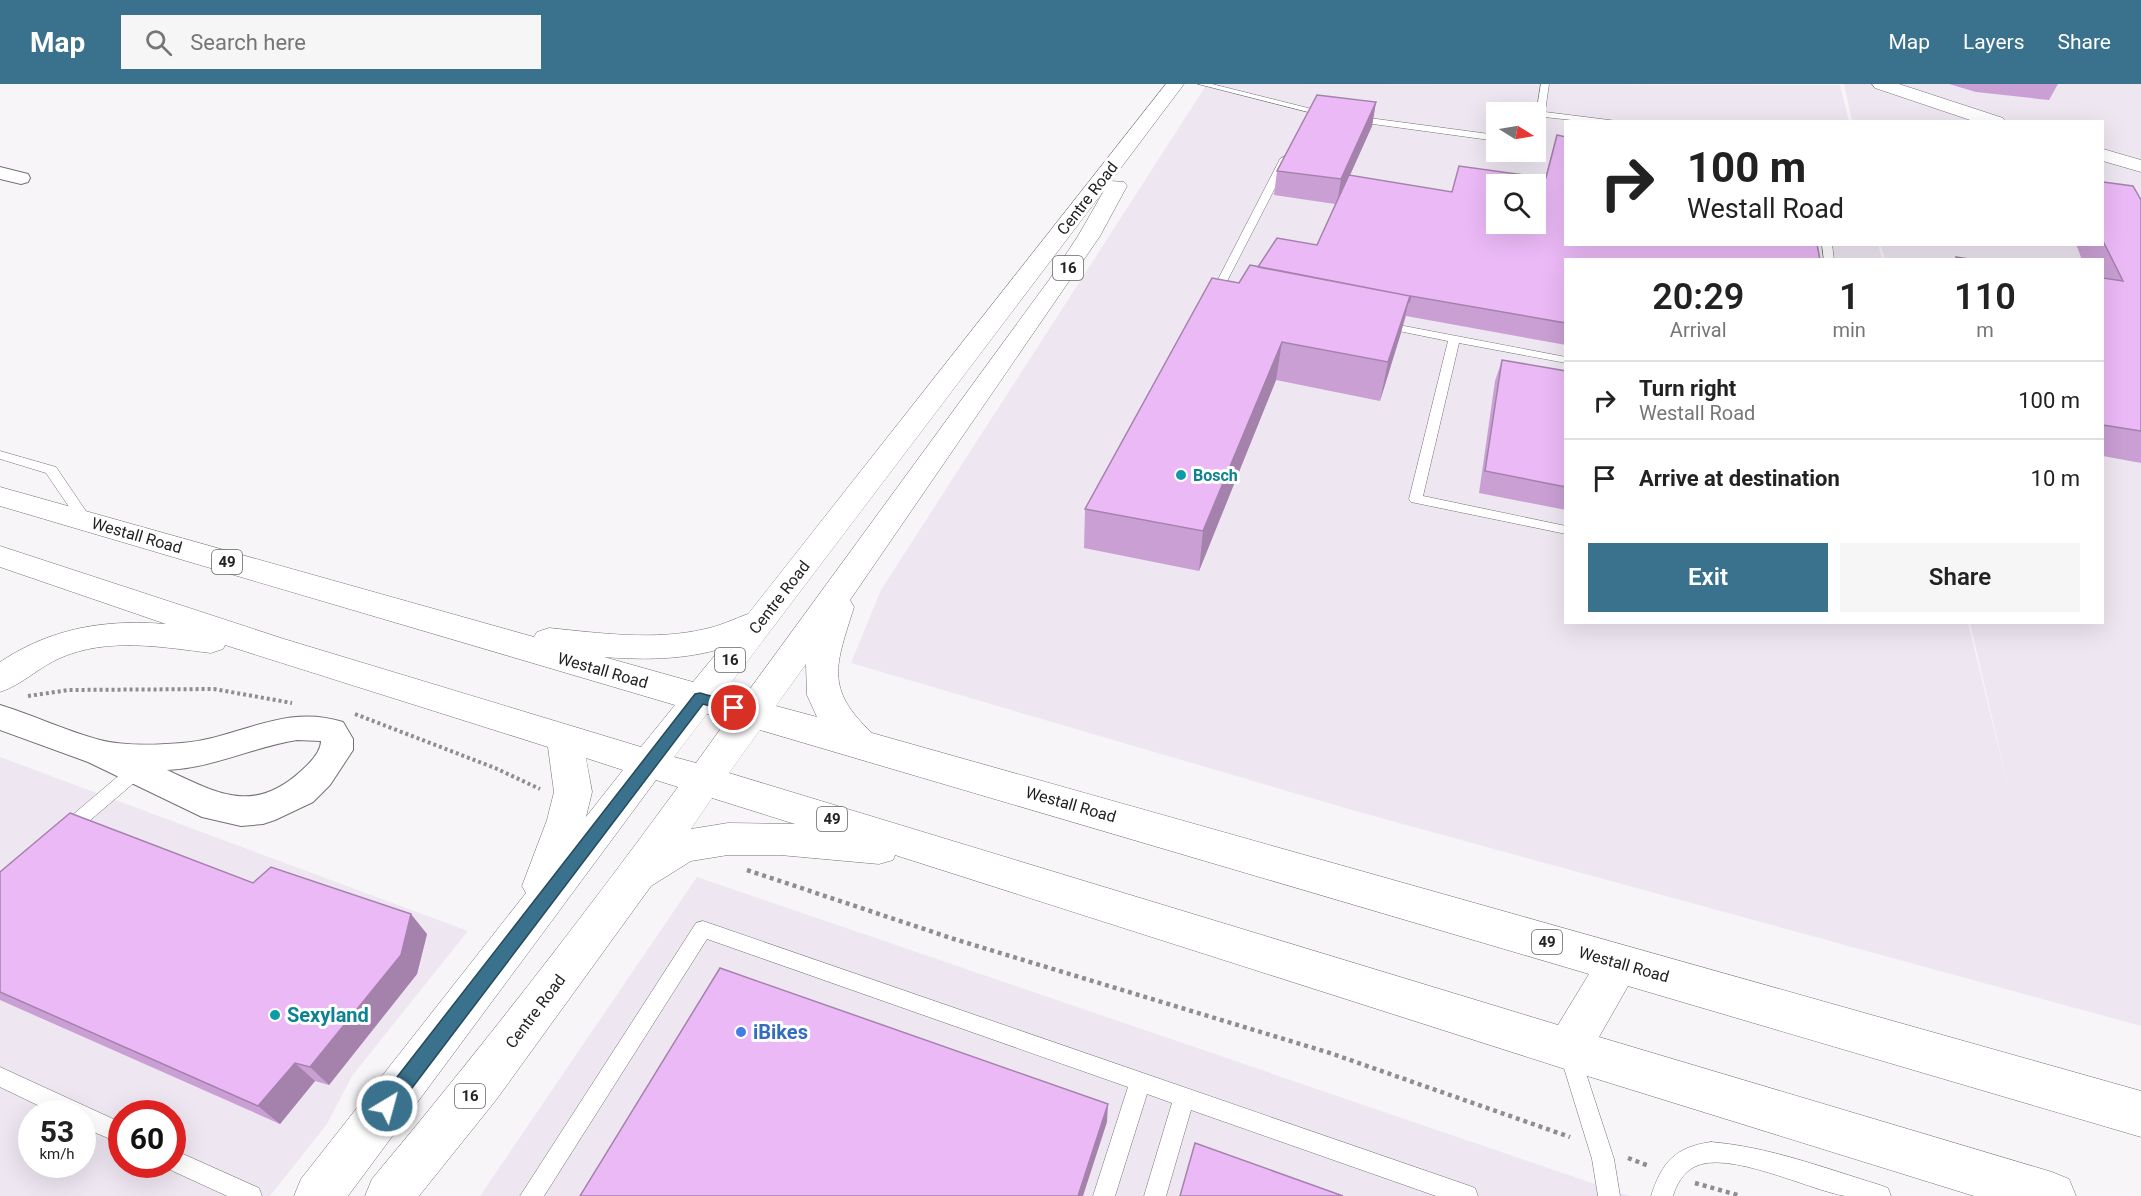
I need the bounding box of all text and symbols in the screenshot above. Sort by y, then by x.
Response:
search box [121,15,541,69]
text: Map [30,26,85,59]
icon: search [142,26,175,59]
text: Search here [190,30,306,55]
text: Map [1888,30,1930,54]
text: Layers [1963,30,2024,54]
text: Share [2057,30,2111,54]
north arrow [1486,102,1546,162]
map controls [1486,102,1546,234]
text: 100 m [1687,143,1806,192]
icon: right [1588,144,1666,222]
street label: Centre Road [1053,158,1122,239]
button: search [1486,174,1546,234]
text: Westall Road [1687,193,1844,225]
road number: 16 [1053,256,1083,280]
text: 20:29 [1652,276,1744,318]
text: 1 [1839,276,1859,318]
text: 110 [1954,276,2016,318]
text: Arrival [1670,318,1727,342]
text: min [1832,318,1866,342]
text: m [1976,318,1994,342]
text: Turn right [1639,376,1736,401]
icon: right [1588,384,1621,417]
text: 100 m [2018,388,2080,413]
text: Westall Road [1639,401,1755,425]
icon: arrive [1588,462,1621,495]
place label: Bosch [1193,466,1238,485]
text: Arrive at destination [1639,466,1840,491]
text: 10 m [2031,466,2080,491]
marker: Bosch [1174,468,1188,482]
street label: Westall Road [89,514,184,557]
button: Exit [1588,543,1828,612]
button: Share [1840,543,2080,612]
road number: 49 [212,550,242,574]
street label: Centre Road [745,557,814,638]
road number: 16 [715,648,745,672]
street label: Westall Road [555,649,650,692]
pin [708,682,759,733]
icon: arrive [717,691,750,724]
street label: Westall Road [1023,783,1118,826]
road number: 49 [817,807,847,831]
road number: 49 [1532,930,1562,954]
street label: Westall Road [1576,943,1671,986]
street label: Centre Road [502,971,569,1052]
place label: Sexyland [287,1003,369,1027]
marker: Sexyland [268,1008,282,1022]
place label: iBikes [753,1020,808,1044]
marker: iBikes [734,1025,748,1039]
position arrow [355,1074,419,1138]
road number: 16 [455,1084,485,1108]
speed limit sign: 60 [108,1100,186,1178]
text: 53 [40,1114,74,1149]
text: km/h [39,1145,75,1163]

